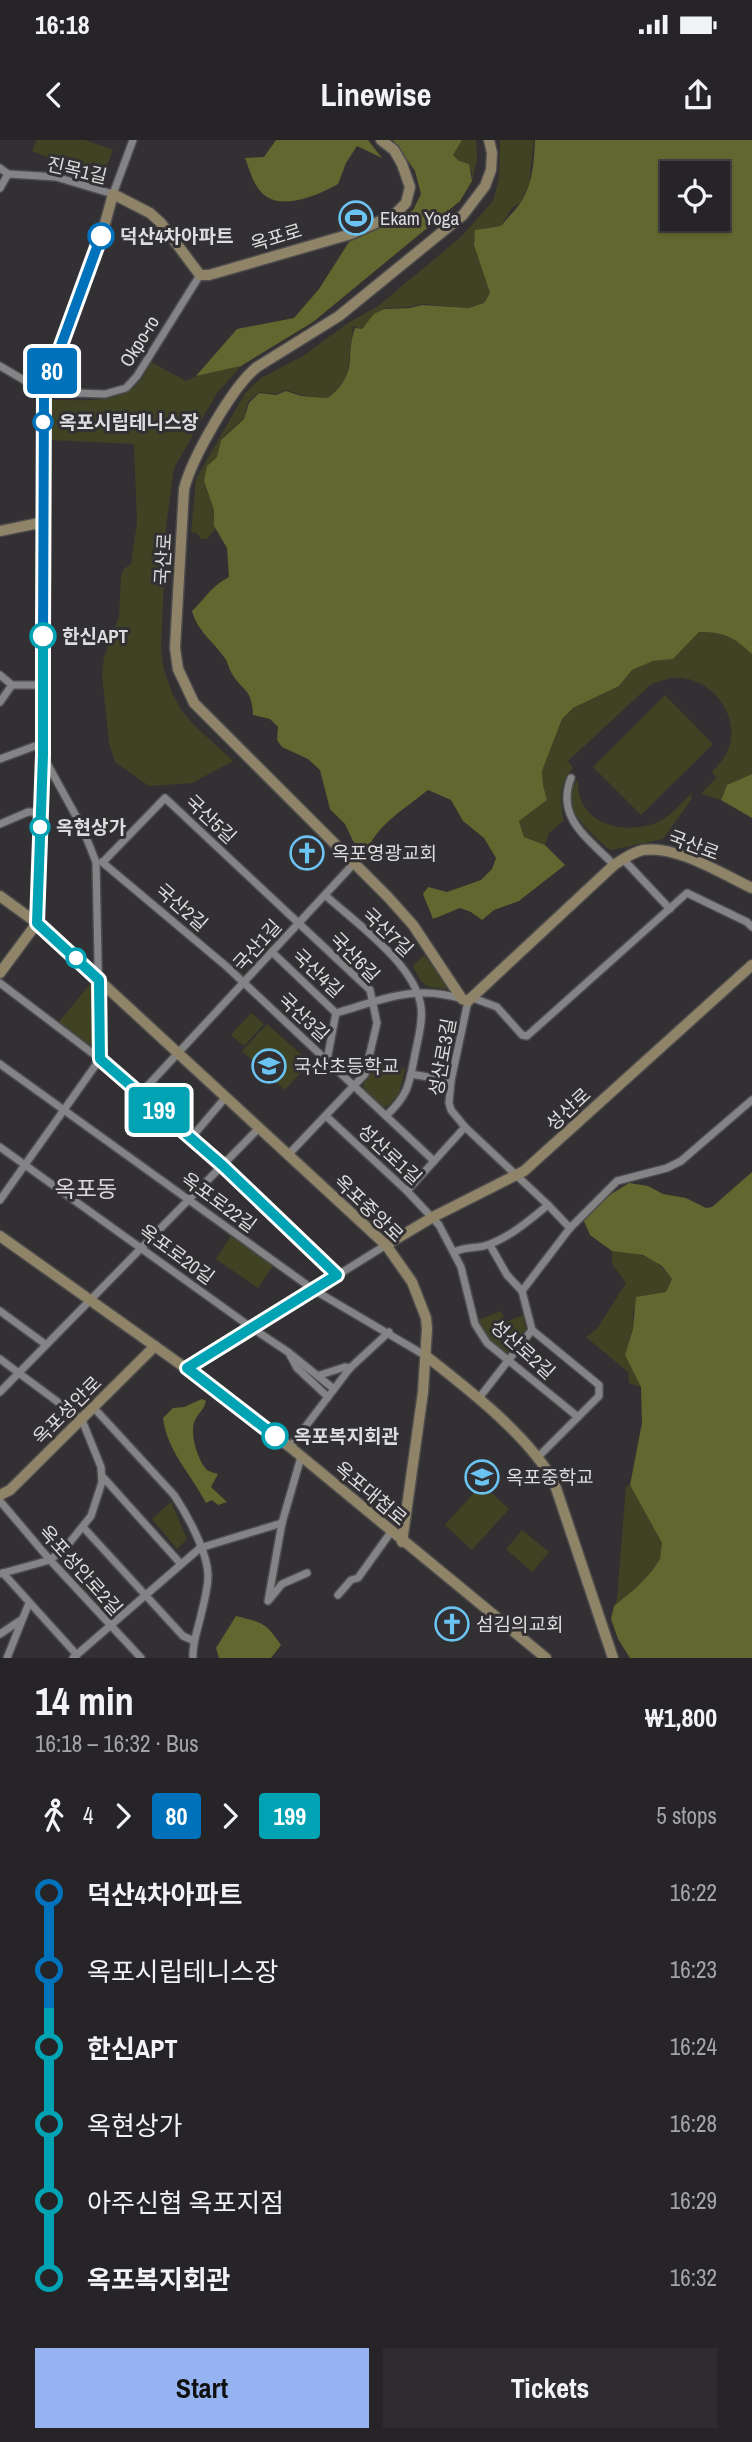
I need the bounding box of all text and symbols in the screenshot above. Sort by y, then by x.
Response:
text: 16:18 [35,7,90,42]
text: Linewise [321,73,431,116]
icon: back [35,76,73,114]
icon: share [679,76,717,114]
street label: 진목1길 [44,150,110,190]
map controls [660,161,730,231]
button: locate [660,161,730,231]
sports icon: Ekam Yoga [337,199,375,237]
place label: Ekam Yoga [380,205,459,231]
street label: 옥포로 [247,217,305,257]
marker: 덕산4차아파트 [88,223,114,249]
place label: 덕산4차아파트 [120,223,234,249]
street label: Okpo-ro [113,310,165,372]
line badge: 80 [20,348,84,394]
text: 80 [41,355,63,387]
place label: 옥포시립테니스장 [59,409,199,435]
marker: 옥포시립테니스장 [33,412,53,432]
street label: 국산로 [149,532,177,586]
marker: 한신APT [30,623,56,649]
place label: 한신APT [62,623,129,649]
street label: 국산5길 [180,789,242,849]
place label: 옥현상가 [56,814,126,840]
marker: 옥현상가 [30,817,50,837]
street label: 국산로 [665,824,723,866]
church icon: 옥포영광교회 [288,834,326,872]
place label: 옥포영광교회 [332,840,437,866]
street label: 국산2길 [150,877,214,937]
street label: 국산7길 [357,902,419,962]
street label: 국산1길 [227,914,287,976]
street label: 국산6길 [324,926,386,988]
street label: 국산4길 [287,943,349,1003]
unlabelled marker [66,948,86,968]
street label: 국산3길 [273,987,335,1047]
street label: 성산로3길 [422,1016,462,1098]
school or university icon: 국산초등학교 [250,1047,288,1085]
place label: 국산초등학교 [294,1053,399,1079]
street label: 성산로 [540,1082,596,1136]
line badge: 199 [119,1087,199,1133]
text: 199 [143,1094,175,1126]
street label: 성산로1길 [352,1118,428,1190]
street label: 옥포로22길 [176,1166,262,1238]
street label: 옥포중앙로 [329,1168,409,1248]
district label: 옥포동 [54,1173,118,1204]
street label: 옥포로20길 [134,1218,220,1290]
street label: 성산로2길 [485,1313,561,1385]
street label: 옥포성안로 [27,1370,107,1450]
marker: 옥포복지회관 [262,1423,288,1449]
place label: 옥포복지회관 [294,1423,399,1449]
street label: 옥포대첩로 [329,1455,413,1531]
school or university icon: 옥포중학교 [463,1458,501,1496]
place label: 옥포중학교 [506,1464,593,1490]
street label: 옥포성안로2길 [33,1519,129,1621]
church icon: 섬김의교회 [433,1605,471,1643]
place label: 섬김의교회 [476,1611,563,1637]
text: 14 min [35,1676,134,1727]
text: ₩1,800 [645,1700,717,1735]
text: 16:18 – 16:32 · Bus [35,1728,199,1759]
icon: walk [35,1797,73,1835]
icon: forward [104,1797,142,1835]
icon: forward [211,1797,249,1835]
text: 4 [83,1800,94,1831]
text: 80 [166,1800,187,1832]
text: 199 [273,1800,306,1832]
text: 5 stops [656,1800,717,1831]
text: 덕산4차아파트 [87,1877,242,1912]
text: 16:22 [670,1877,717,1908]
text: 옥포시립테니스장 [87,1954,278,1989]
text: 16:23 [670,1954,717,1985]
text: 한신APT [87,2031,177,2066]
text: 16:24 [670,2031,717,2062]
text: 옥현상가 [87,2108,183,2143]
text: 16:28 [670,2108,717,2139]
text: 아주신협 옥포지점 [87,2185,284,2220]
text: 16:29 [670,2185,717,2216]
text: 옥포복지회관 [87,2262,231,2297]
text: 16:32 [670,2262,717,2293]
button: Start [35,2348,369,2428]
button: Tickets [383,2348,717,2428]

